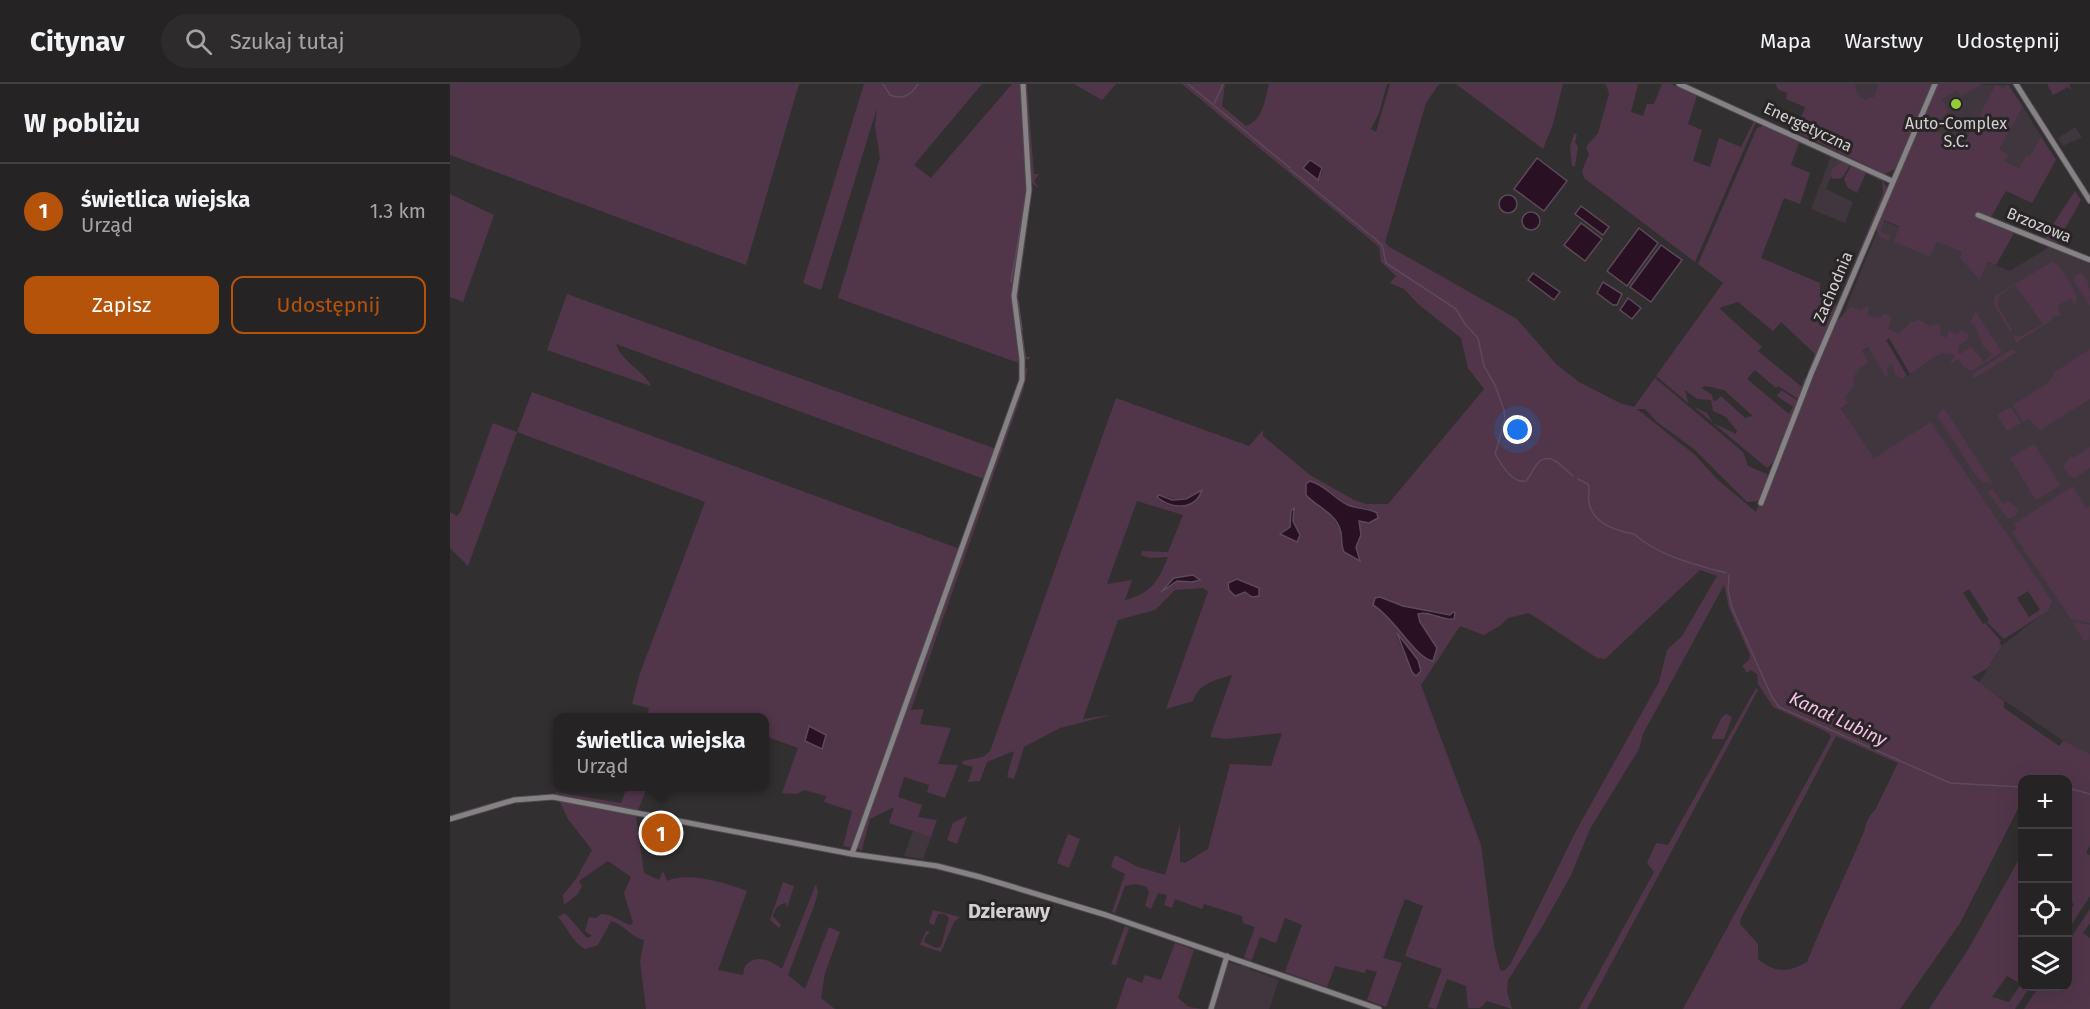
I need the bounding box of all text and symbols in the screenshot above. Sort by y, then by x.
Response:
search box [161,14,581,68]
text: Citynav [30,25,125,58]
icon: search [182,25,215,58]
text: Szukaj tutaj [230,28,345,55]
text: Mapa [1760,28,1811,54]
text: Warstwy [1844,28,1923,54]
text: Udostępnij [1956,28,2060,54]
marker: Auto-Complex S.C. [1949,97,1963,111]
street label: Energetyczna [1761,98,1855,156]
text: W pobliżu [24,108,140,139]
place label: Auto-Complex S.C. [1905,114,2007,151]
text: świetlica wiejska [81,186,250,213]
text: 1 [39,199,48,223]
text: 1.3 km [370,199,426,223]
street label: Brzozowa [2004,203,2074,247]
text: Urząd [81,213,133,237]
street label: Zachodnia [1810,249,1856,325]
button: Zapisz [24,276,219,334]
button: Udostępnij [231,276,426,334]
your location [1503,415,1532,444]
water label: Kanał Lubiny [1786,687,1891,752]
popup [553,713,769,791]
text: świetlica wiejska [576,727,746,754]
text: Urząd [576,754,628,778]
map controls [2018,775,2072,991]
button: + [2018,775,2072,829]
pin: 1 [642,810,680,855]
button: − [2018,829,2072,883]
button: locate [2018,883,2072,937]
district label: Dzierawy [968,899,1051,923]
button: layers [2018,937,2072,991]

